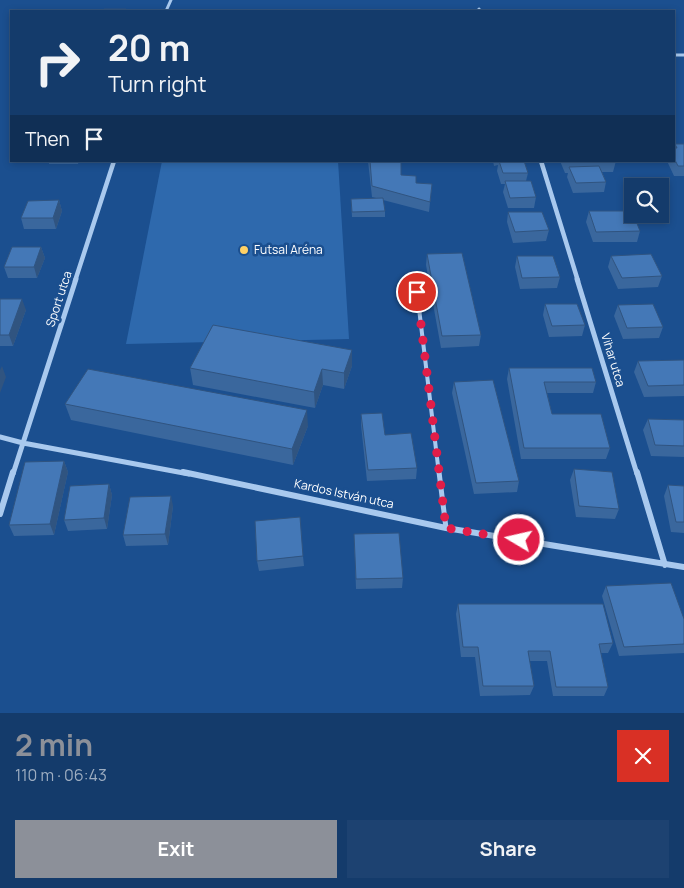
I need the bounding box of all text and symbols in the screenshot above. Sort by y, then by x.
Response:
text: 20 m [108,24,190,72]
icon: right [25,30,90,95]
text: Turn right [108,69,206,99]
icon: arrive [80,125,108,153]
text: Then [25,126,70,152]
map controls [624,178,669,223]
button: search [624,178,669,223]
place label: Futsal Aréna [254,241,323,258]
marker: Futsal Aréna [238,244,250,256]
street label: Sport utca [41,269,76,329]
pin [396,271,438,313]
icon: arrive [403,278,431,306]
street label: Vihar utca [597,331,630,389]
street label: Kardos István utca [293,475,396,512]
position arrow [492,513,544,565]
text: 2 min [15,724,93,765]
button: close [617,730,669,782]
text: 110 m · 06:43 [15,764,107,786]
button: Exit [15,820,337,878]
button: Share [347,820,669,878]

